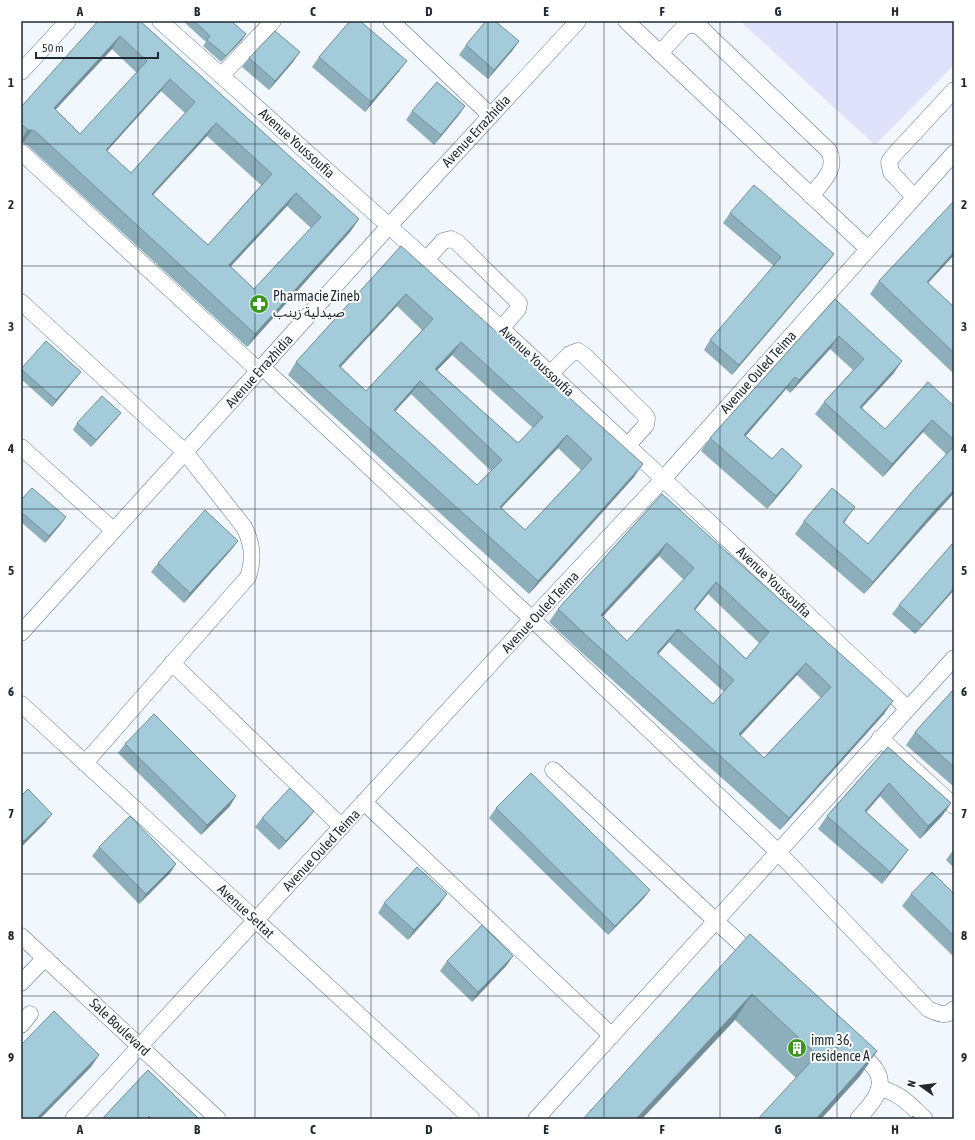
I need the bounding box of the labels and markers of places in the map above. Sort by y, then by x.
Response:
place label: Pharmacie Zineb صيدلية زينب [273,288,360,321]
pharmacy icon: Pharmacie Zineb صيدلية زينب [248,293,270,315]
place label: imm 36, residence A [811,1032,870,1064]
building icon: imm 36, residence A [786,1037,808,1059]

